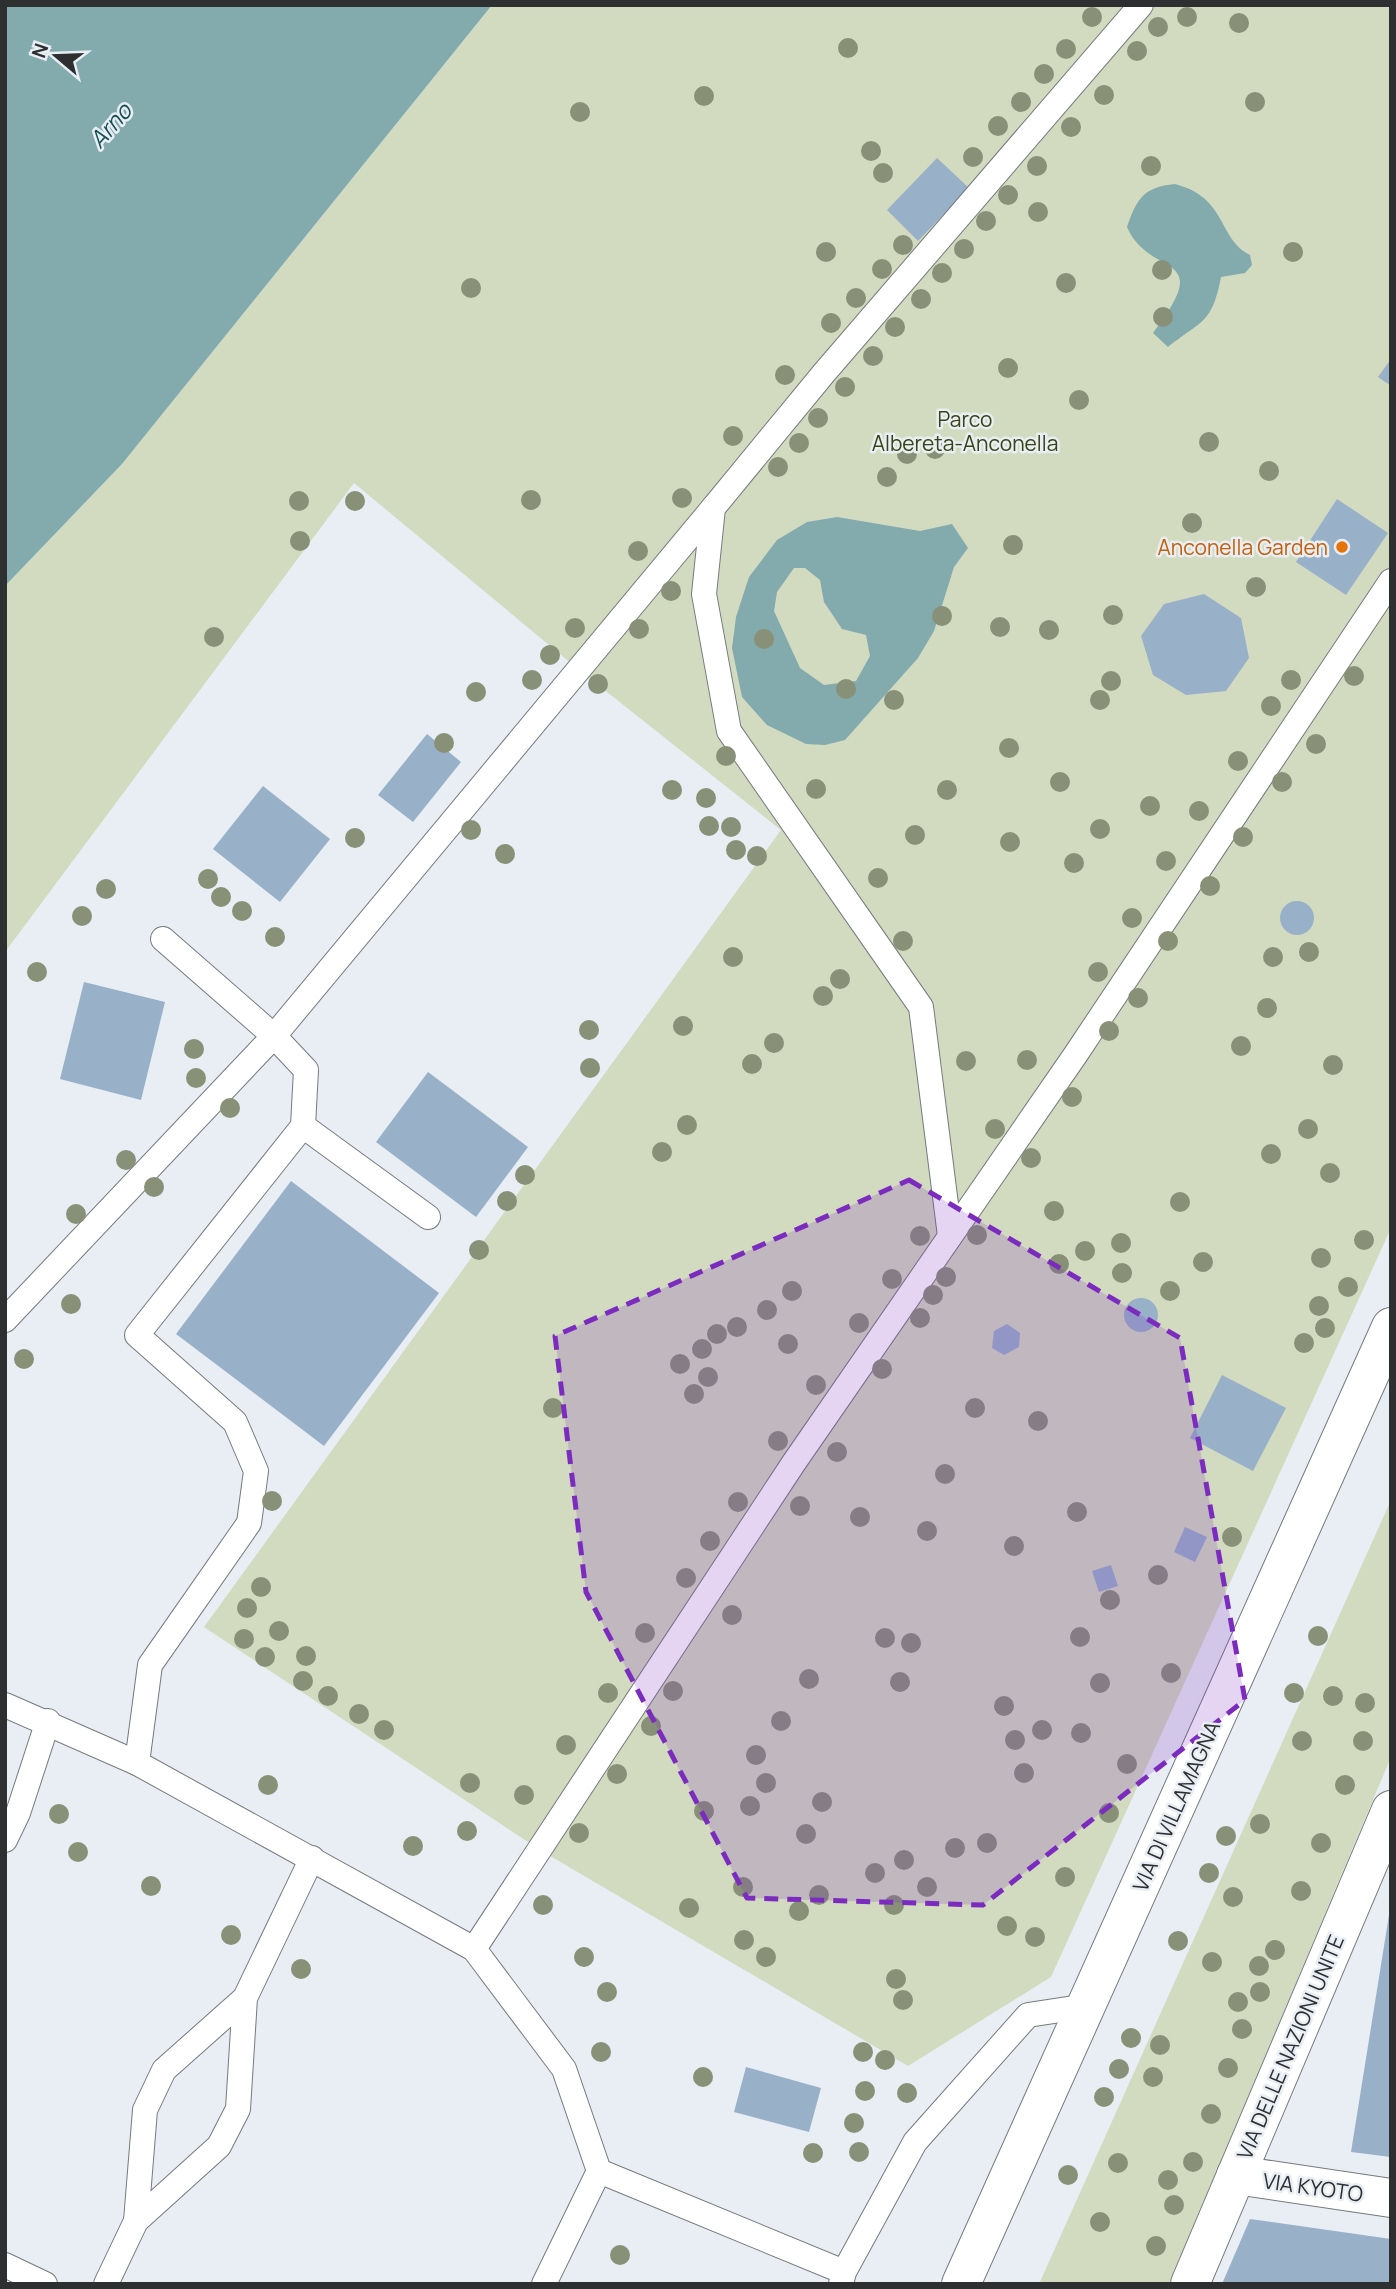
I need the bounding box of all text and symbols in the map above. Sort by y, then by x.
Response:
north arrow [21,21,91,91]
text: N [25,40,54,61]
water label: Arno [82,95,139,154]
park label: Parco Albereta-Anconella [872,405,1058,457]
place label: Anconella Garden [1158,533,1328,561]
marker: Anconella Garden [1334,539,1350,555]
street label: VIA DI VILLAMAGNA [1126,1716,1226,1896]
street label: VIA DELLE NAZIONI UNITE [1230,1930,1350,2164]
street label: VIA KYOTO [1261,2166,1365,2208]

